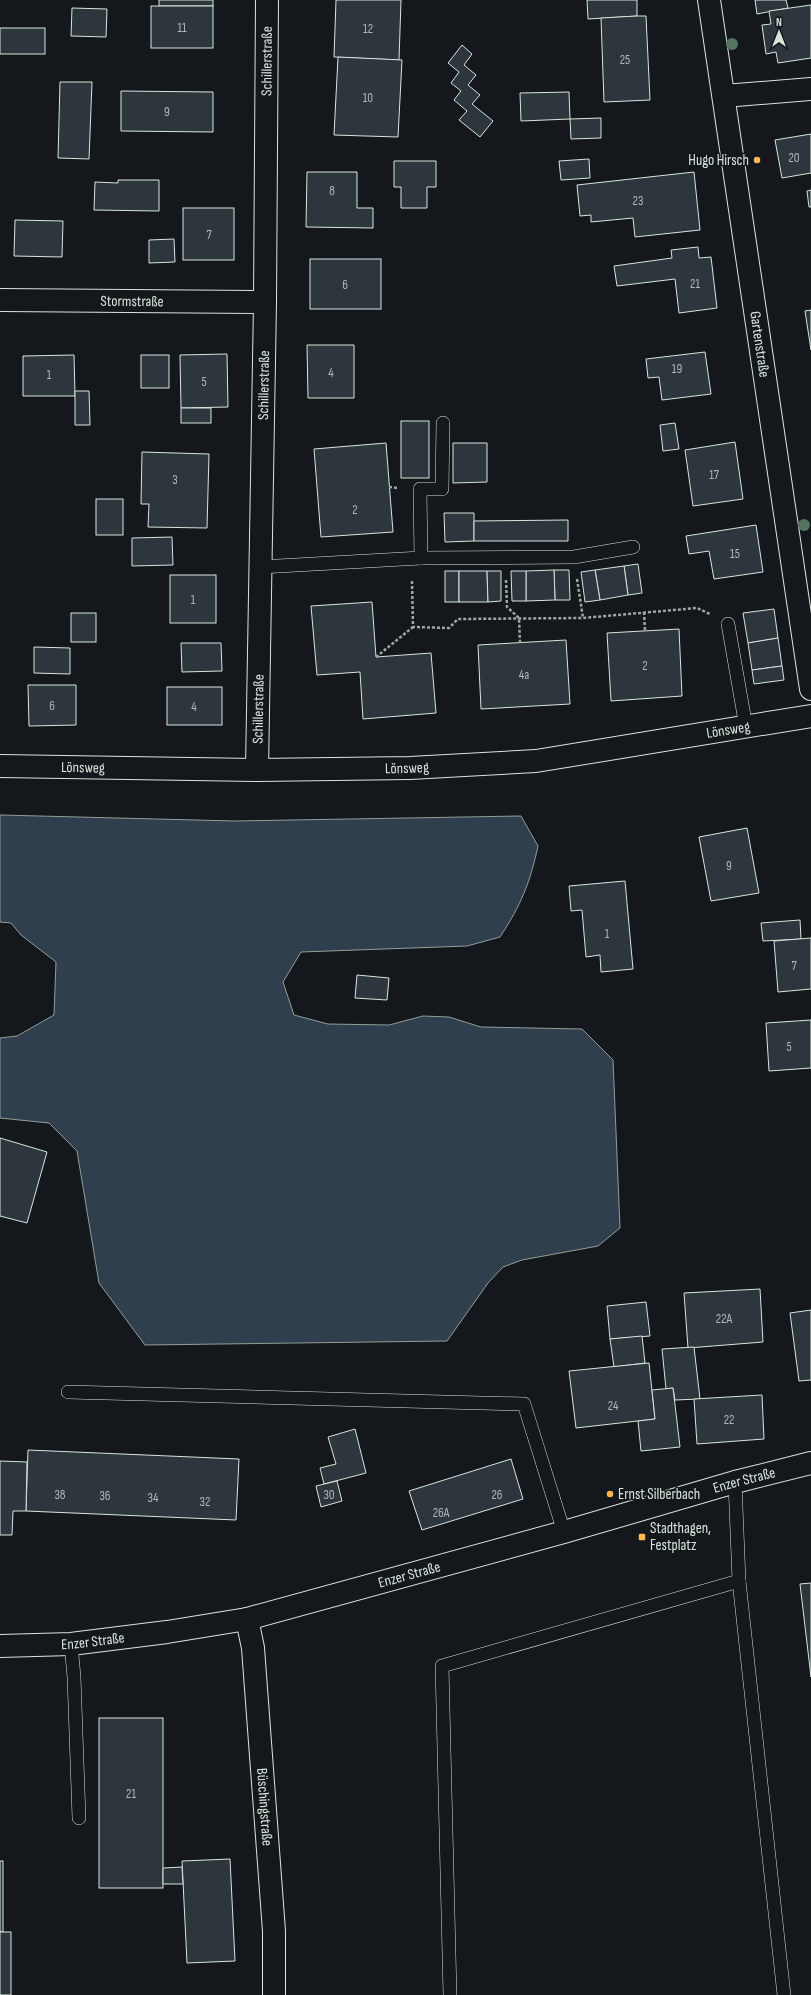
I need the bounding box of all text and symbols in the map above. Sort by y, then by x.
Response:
north arrow [759,12,799,52]
text: N [776,16,782,29]
house number: 11 [177,20,187,36]
house number: 12 [363,21,373,37]
street label: Schillerstraße [257,26,277,96]
house number: 25 [620,52,630,68]
house number: 10 [363,90,373,106]
house number: 9 [164,104,170,120]
house number: 20 [788,150,800,166]
place label: Hugo Hirsch [688,151,749,170]
marker: Hugo Hirsch [752,155,762,165]
house number: 8 [329,183,335,199]
house number: 23 [633,193,643,209]
house number: 7 [206,227,212,243]
house number: 21 [690,276,700,292]
house number: 6 [342,277,348,293]
street label: Stormstraße [100,292,164,311]
street label: Gartenstraße [745,310,774,379]
street label: Schillerstraße [254,350,274,420]
house number: 19 [672,361,682,377]
house number: 4 [328,365,334,381]
house number: 1 [47,367,52,383]
house number: 5 [201,374,207,390]
house number: 17 [709,467,720,483]
house number: 3 [172,472,178,488]
house number: 2 [352,502,358,518]
house number: 15 [730,546,740,562]
house number: 1 [191,592,196,608]
house number: 2 [642,658,648,674]
house number: 4a [519,667,529,683]
street label: Schillerstraße [248,674,269,744]
house number: 6 [49,698,55,714]
house number: 4 [191,699,197,715]
street label: Lönsweg [705,717,751,743]
street label: Lönsweg [61,758,105,778]
street label: Lönsweg [385,758,429,778]
house number: 9 [726,858,732,874]
house number: 1 [605,926,610,942]
house number: 7 [791,958,797,974]
house number: 5 [786,1039,792,1055]
house number: 22A [716,1311,733,1327]
house number: 24 [608,1398,619,1414]
house number: 22 [724,1412,734,1428]
street label: Enzer Straße [711,1463,777,1498]
place label: Ernst Silberbach [618,1485,700,1504]
house number: 38 [54,1487,66,1503]
house number: 30 [323,1487,335,1503]
house number: 26 [491,1487,503,1503]
house number: 36 [99,1488,111,1504]
marker: Ernst Silberbach [605,1489,615,1499]
house number: 34 [148,1490,159,1506]
house number: 32 [200,1494,210,1510]
house number: 26A [433,1505,450,1521]
place label: Stadthagen, Festplatz [650,1519,711,1555]
marker: Stadthagen, Festplatz [637,1532,647,1542]
street label: Enzer Straße [376,1557,443,1593]
street label: Enzer Straße [61,1628,126,1654]
street label: Büschingstraße [252,1767,277,1847]
house number: 21 [126,1786,136,1802]

